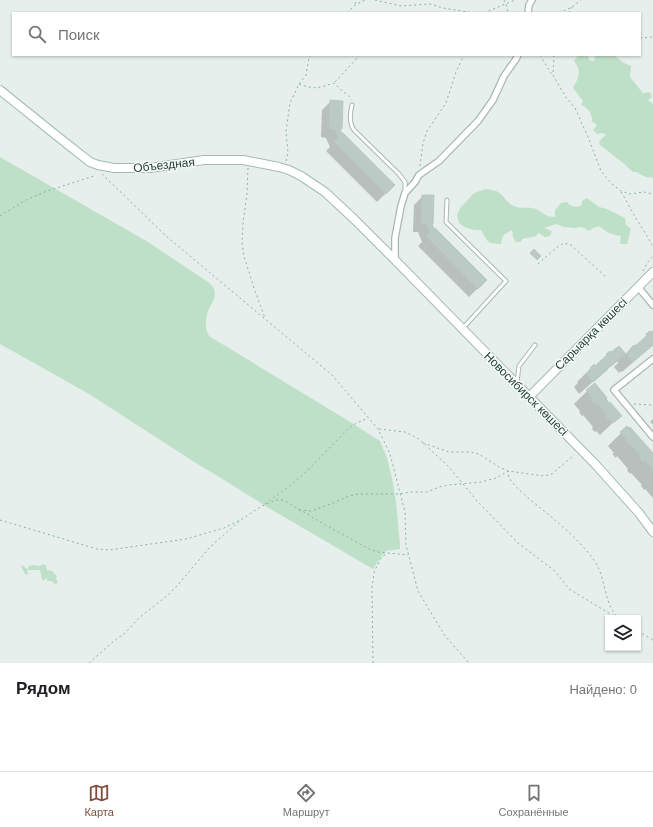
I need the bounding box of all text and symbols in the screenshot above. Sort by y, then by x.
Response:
search box [12,12,641,56]
icon: search [26,23,48,45]
text: Поиск [58,26,100,43]
street label: Объездная [133,155,195,175]
street label: Сарыарқа көшесі [552,295,630,373]
street label: Новосибирск көшесі [481,349,571,439]
map controls [605,615,641,651]
button: layers [605,615,641,651]
text: Рядом [16,679,71,698]
text: Найдено: 0 [569,682,637,697]
tab: Карта [84,782,114,818]
tab: Маршрут [283,782,330,818]
tab: Сохранённые [499,782,569,818]

